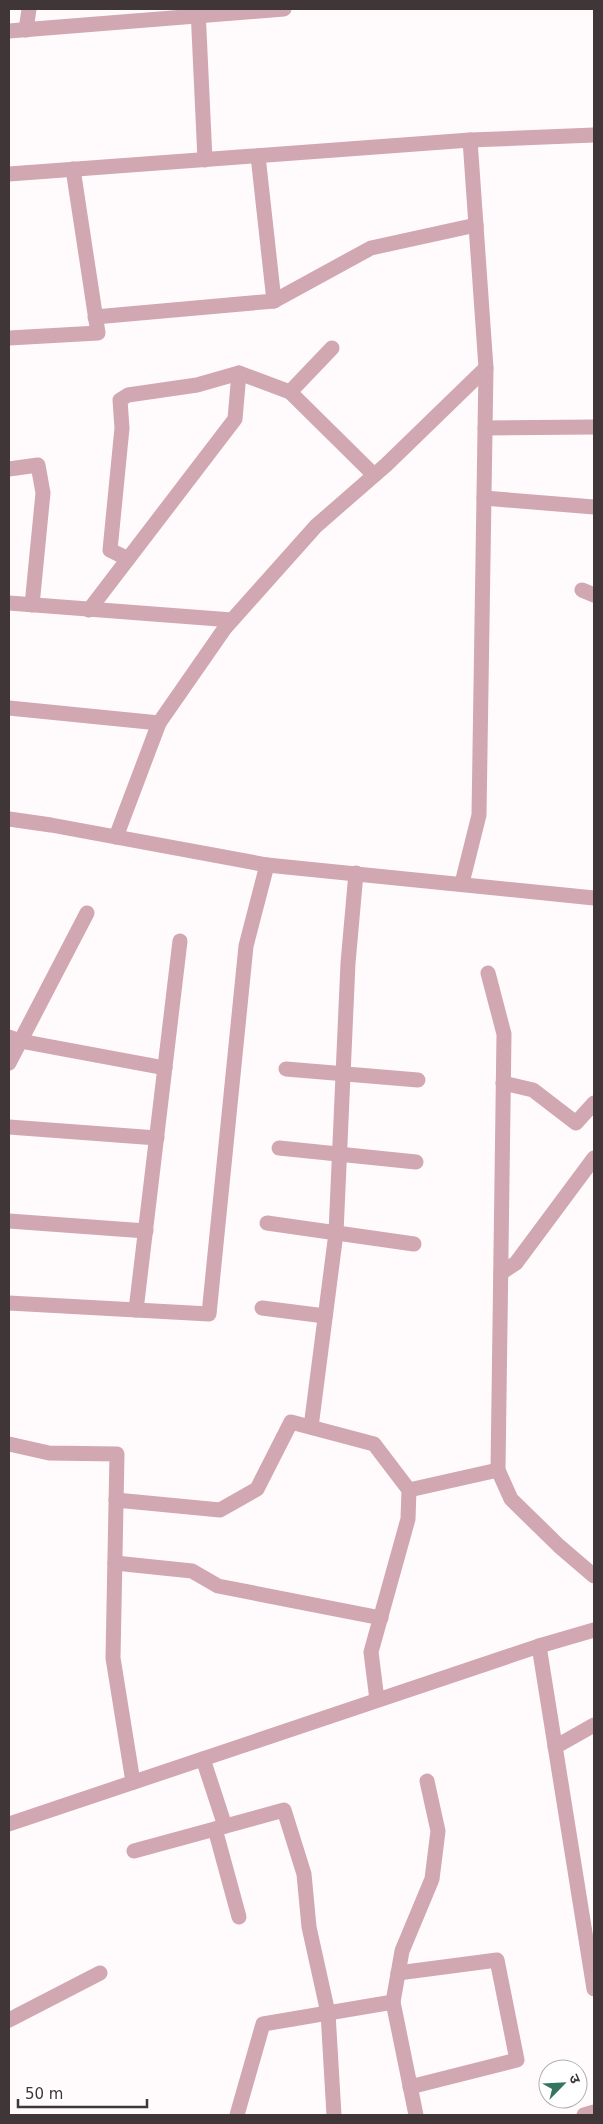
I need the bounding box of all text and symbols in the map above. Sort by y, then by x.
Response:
north arrow [538,2059,588,2109]
text: उ [566,2072,584,2086]
scale bar [18,2076,146,2108]
text: 50 m [25,2085,63,2103]

